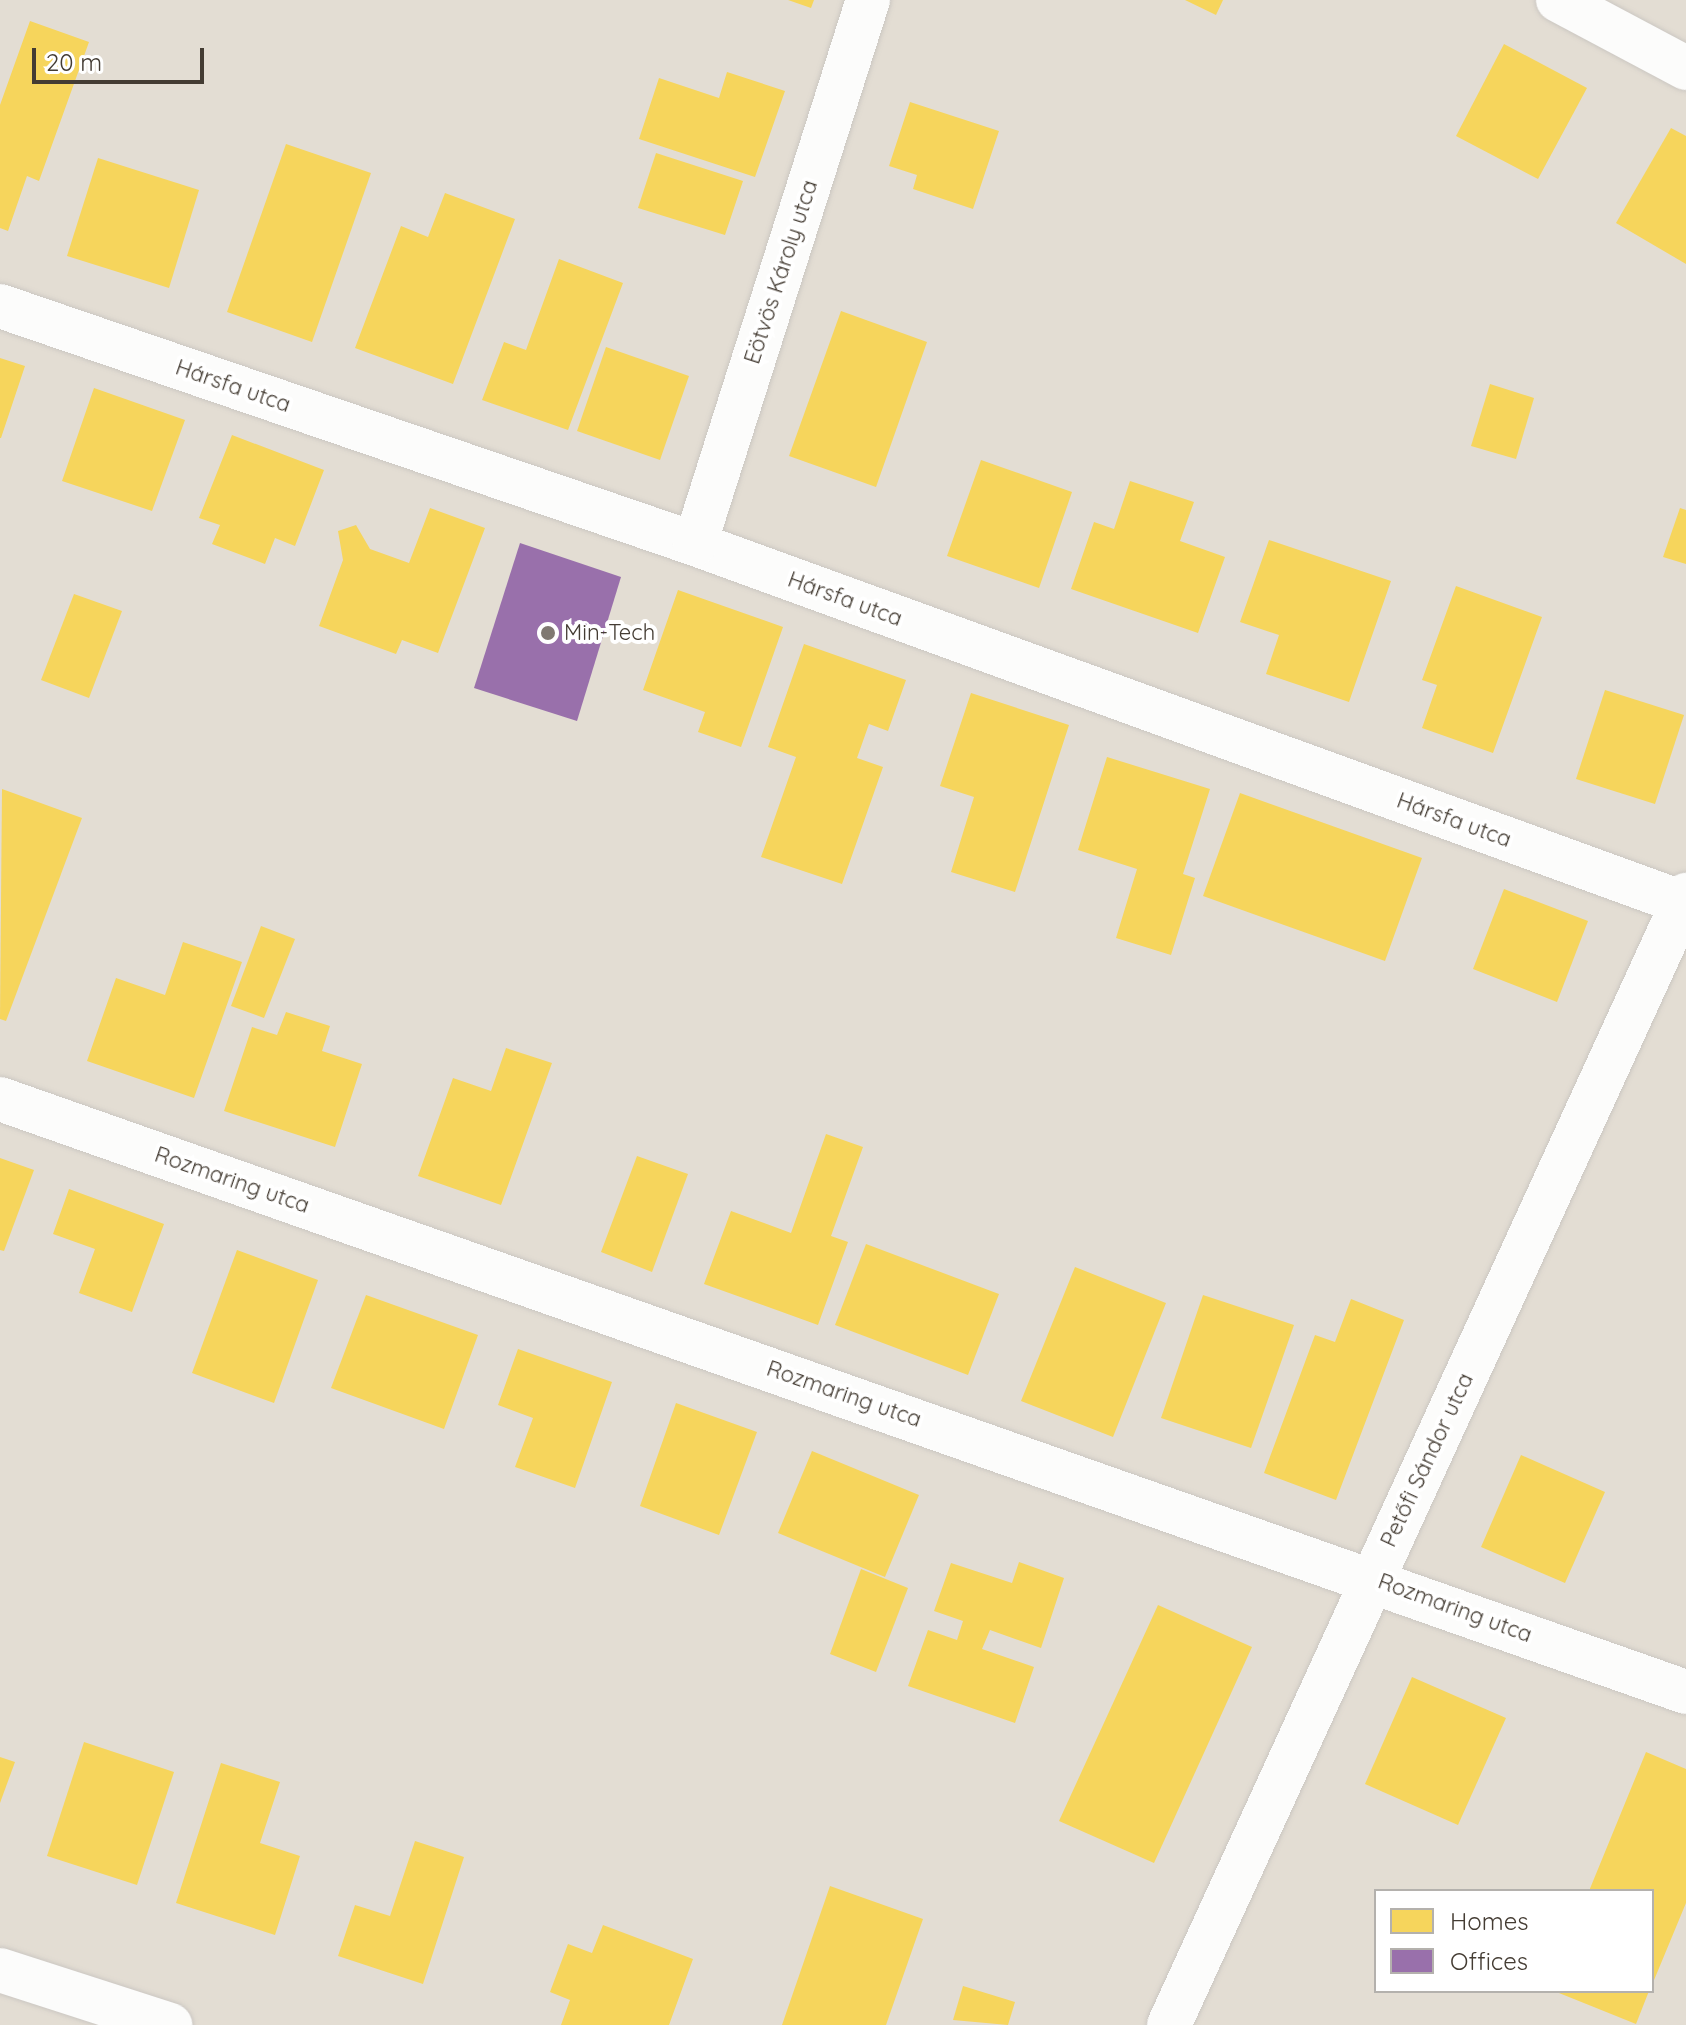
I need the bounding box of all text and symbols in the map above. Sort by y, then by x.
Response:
scale bar [36,32,208,82]
text: 20 m [46,47,102,77]
street label: Eötvös Károly utca [739,177,823,367]
street label: Hársfa utca [172,354,294,418]
street label: Hársfa utca [784,566,906,632]
place label: Min-Tech [564,620,655,646]
marker: Min-Tech [539,624,557,642]
street label: Hársfa utca [1393,787,1515,853]
street label: Rozmaring utca [151,1141,313,1219]
street label: Rozmaring utca [763,1355,925,1433]
street label: Petőfi Sándor utca [1375,1369,1479,1551]
street label: Rozmaring utca [1374,1568,1536,1648]
legend [1374,1889,1654,1993]
text: Homes [1450,1906,1528,1936]
text: Offices [1450,1946,1528,1976]

